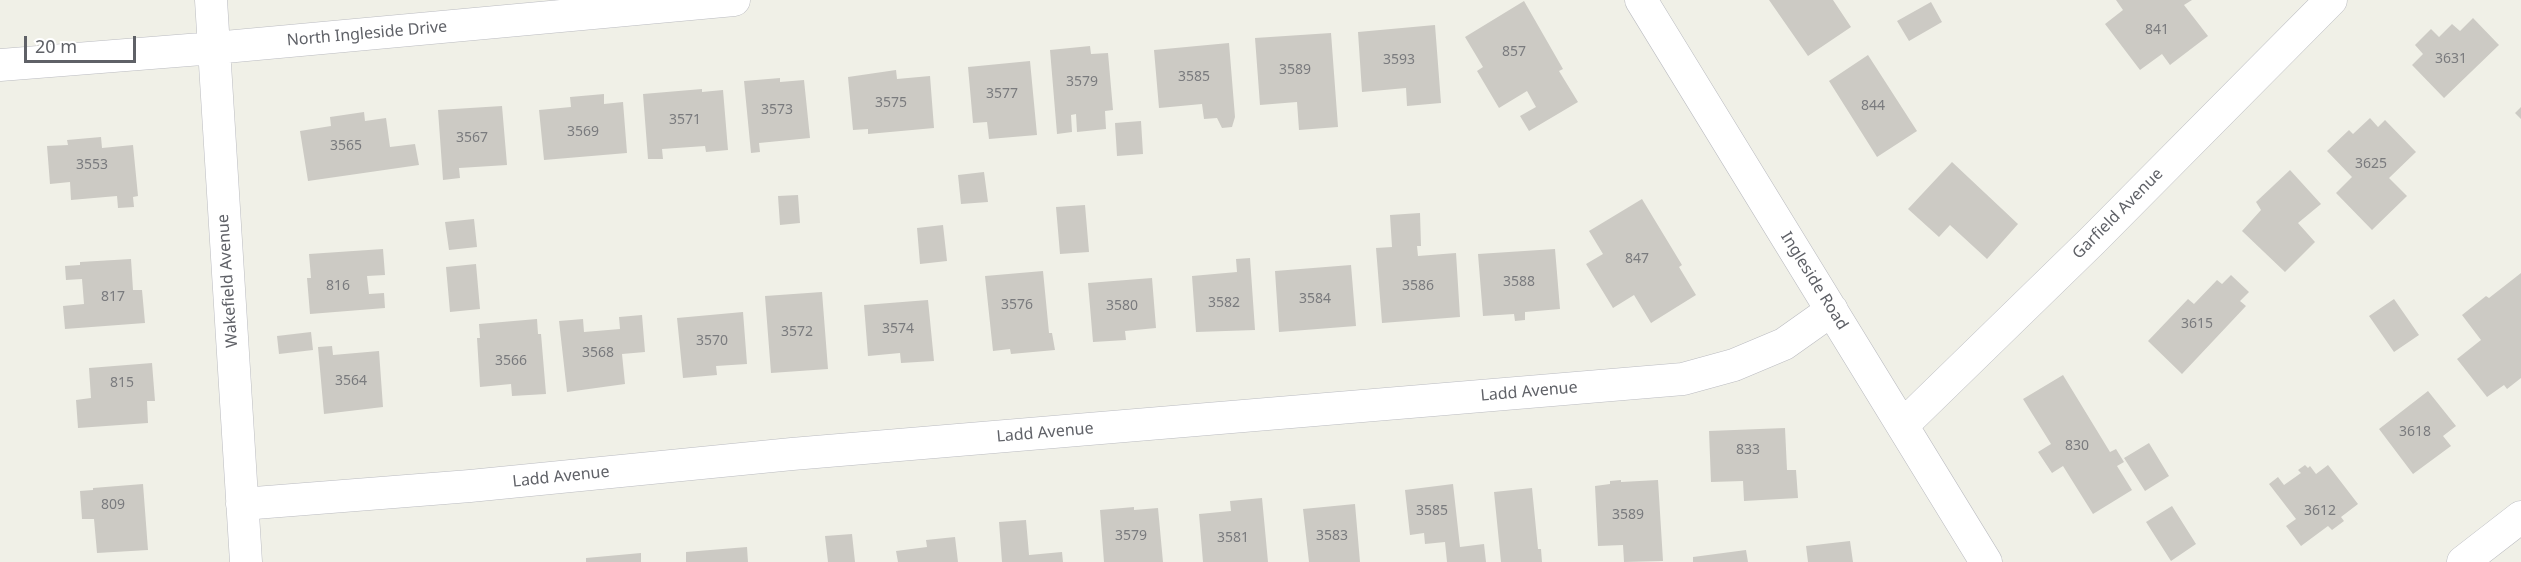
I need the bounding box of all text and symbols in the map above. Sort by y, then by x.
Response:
street label: North Ingleside Drive [286,17,448,51]
house number: 841 [2145,22,2169,38]
scale bar [27,24,140,62]
text: 20 m [35,34,77,58]
house number: 857 [1502,44,1526,60]
house number: 3631 [2435,51,2467,67]
house number: 3593 [1383,52,1415,68]
house number: 3589 [1279,62,1311,78]
house number: 3585 [1178,69,1210,85]
house number: 3579 [1066,74,1098,90]
house number: 3577 [986,86,1018,102]
house number: 3575 [875,95,907,111]
house number: 844 [1861,98,1885,114]
house number: 3573 [761,102,793,118]
house number: 3571 [669,112,701,128]
house number: 3569 [567,124,599,140]
house number: 3567 [456,130,488,146]
house number: 3565 [330,138,362,154]
house number: 3625 [2355,156,2387,172]
house number: 3553 [76,157,108,173]
street label: Garfield Avenue [2069,165,2167,263]
street label: Wakefield Avenue [214,213,242,349]
street label: Ingleside Road [1776,229,1852,333]
house number: 847 [1625,251,1649,267]
house number: 3588 [1503,274,1535,290]
house number: 816 [326,278,350,294]
house number: 3586 [1402,278,1434,294]
house number: 817 [101,289,125,305]
house number: 3584 [1299,291,1331,307]
house number: 3582 [1208,295,1240,311]
house number: 3576 [1001,297,1033,313]
house number: 3580 [1106,298,1138,314]
house number: 3615 [2181,316,2213,332]
house number: 3574 [882,321,914,337]
house number: 3572 [781,324,813,340]
house number: 3570 [696,333,728,349]
house number: 3568 [582,345,614,361]
house number: 3566 [495,353,527,369]
house number: 3564 [335,373,367,389]
house number: 815 [110,375,134,391]
street label: Ladd Avenue [1480,378,1578,406]
street label: Ladd Avenue [996,419,1094,447]
house number: 3618 [2399,424,2431,440]
house number: 830 [2065,438,2089,454]
house number: 833 [1736,442,1760,458]
street label: Ladd Avenue [512,462,610,492]
house number: 809 [101,497,125,513]
house number: 3585 [1416,503,1448,519]
house number: 3612 [2304,503,2336,519]
house number: 3589 [1612,507,1644,523]
house number: 3579 [1115,528,1147,544]
house number: 3583 [1316,528,1348,544]
house number: 3581 [1217,530,1249,546]

